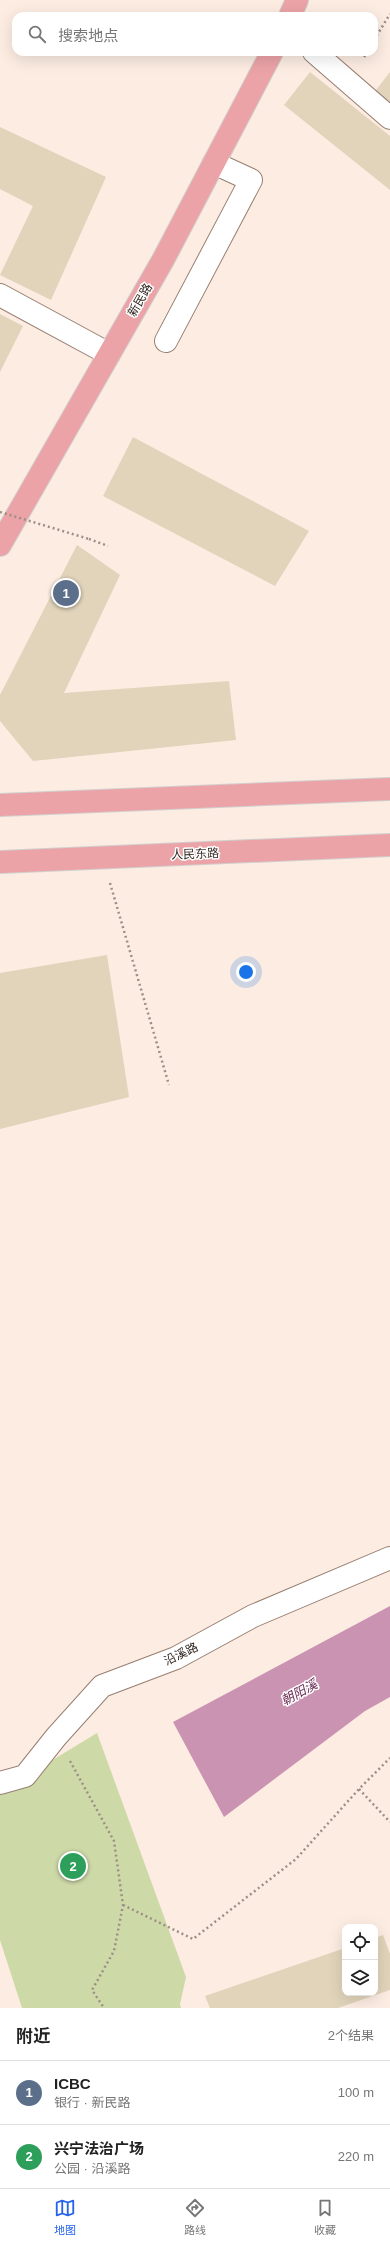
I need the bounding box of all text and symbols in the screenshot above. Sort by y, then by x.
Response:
search box [12,12,378,56]
icon: search [26,23,48,45]
text: 搜索地点 [58,27,118,44]
street label: 新民路 [125,281,155,319]
pin: 1 [53,578,79,608]
street label: 人民东路 [171,846,219,862]
your location [236,962,256,982]
street label: 沿溪路 [162,1640,200,1668]
water label: 朝阳溪 [279,1675,322,1708]
pin: 2 [60,1851,86,1881]
map controls [342,1924,378,1996]
button: locate [342,1924,378,1960]
button: layers [342,1960,378,1996]
text: 附近 [16,2027,50,2046]
text: 2个结果 [328,2028,374,2043]
text: ICBC [54,2075,91,2092]
text: 1 [25,2085,33,2100]
text: 100 m [338,2085,374,2100]
text: 银行 · 新民路 [54,2095,131,2110]
text: 兴宁法治广场 [54,2140,144,2157]
text: 2 [25,2149,33,2164]
text: 220 m [338,2149,374,2164]
text: 公园 · 沿溪路 [54,2161,131,2176]
tab: 地图 [54,2197,76,2237]
tab: 路线 [184,2197,206,2237]
tab: 收藏 [314,2197,336,2237]

